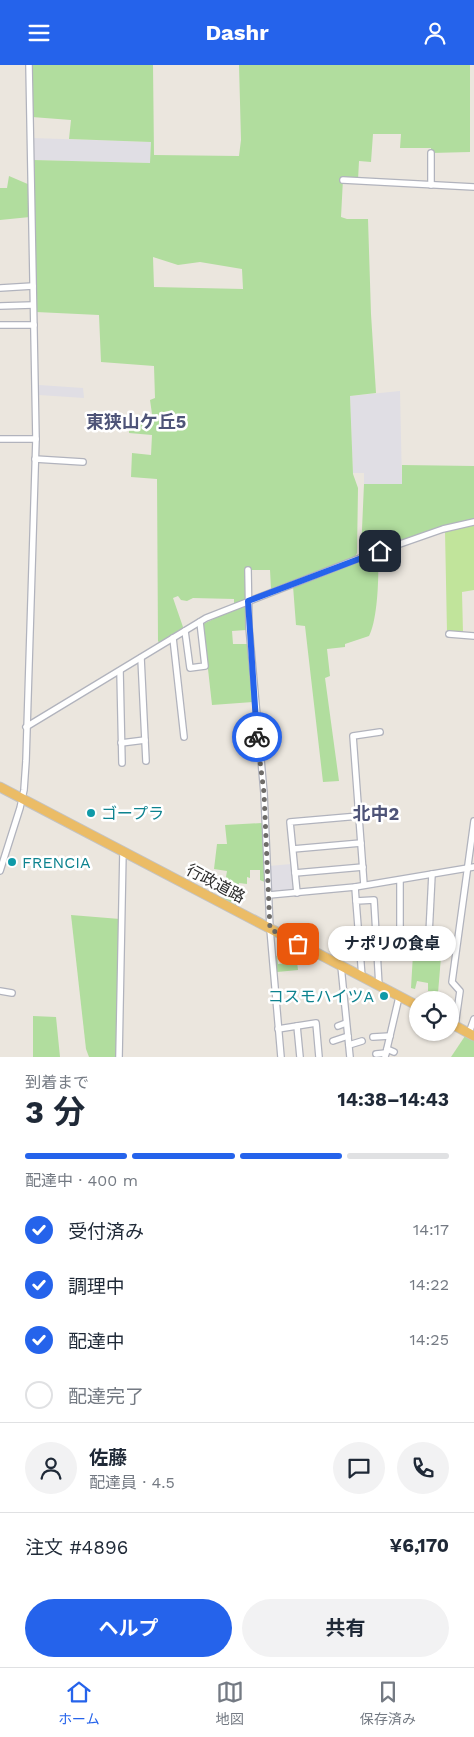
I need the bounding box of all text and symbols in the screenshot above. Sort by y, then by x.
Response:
icon: menu [25,19,53,47]
icon: person [421,19,449,47]
text: Dashr [205,20,269,45]
district label: 東狭山ケ丘5 [86,411,186,432]
pin [359,530,401,572]
icon: home [366,537,394,565]
courier [232,712,282,762]
icon: bike [243,723,271,751]
district label: 北中2 [353,803,399,824]
place label: ゴープラ [101,804,164,823]
marker: ゴープラ [85,807,97,819]
place label: FRENCIA [22,853,91,872]
marker: FRENCIA [6,856,18,868]
street label: 行政道路 [183,860,248,907]
pin [277,923,319,965]
callout: ナポリの食卓 [328,927,456,961]
icon: bag [284,930,312,958]
text: ナポリの食卓 [344,934,440,953]
place label: コスモハイツA [268,987,374,1006]
marker: コスモハイツA [378,990,390,1002]
map controls [409,991,459,1041]
button: locate [409,991,459,1041]
text: 到着まで [25,1073,89,1092]
text: 14:38–14:43 [337,1088,449,1111]
text: 3 分 [25,1093,85,1131]
text: 配達中 · 400 m [25,1171,138,1190]
icon: check [25,1216,53,1244]
text: 受付済み [68,1220,144,1243]
text: 14:17 [413,1220,449,1239]
icon: check [25,1271,53,1299]
text: 調理中 [68,1275,125,1298]
text: 14:22 [410,1275,449,1294]
icon: check [25,1326,53,1354]
text: 配達中 [68,1330,125,1353]
text: 14:25 [410,1330,449,1349]
text: 配達完了 [68,1385,144,1408]
button: person [25,1442,77,1494]
button: chat [333,1442,385,1494]
button: phone [397,1442,449,1494]
text: 佐藤 [89,1446,127,1469]
text: 配達員 · 4.5 [89,1473,175,1492]
text: ¥6,170 [390,1534,449,1557]
text: 注文 #4896 [25,1536,128,1559]
button: ヘルプ [25,1599,232,1657]
button: 共有 [242,1599,449,1657]
tab: ホーム [58,1678,100,1728]
tab: 地図 [216,1678,244,1728]
tab: 保存済み [360,1678,416,1728]

